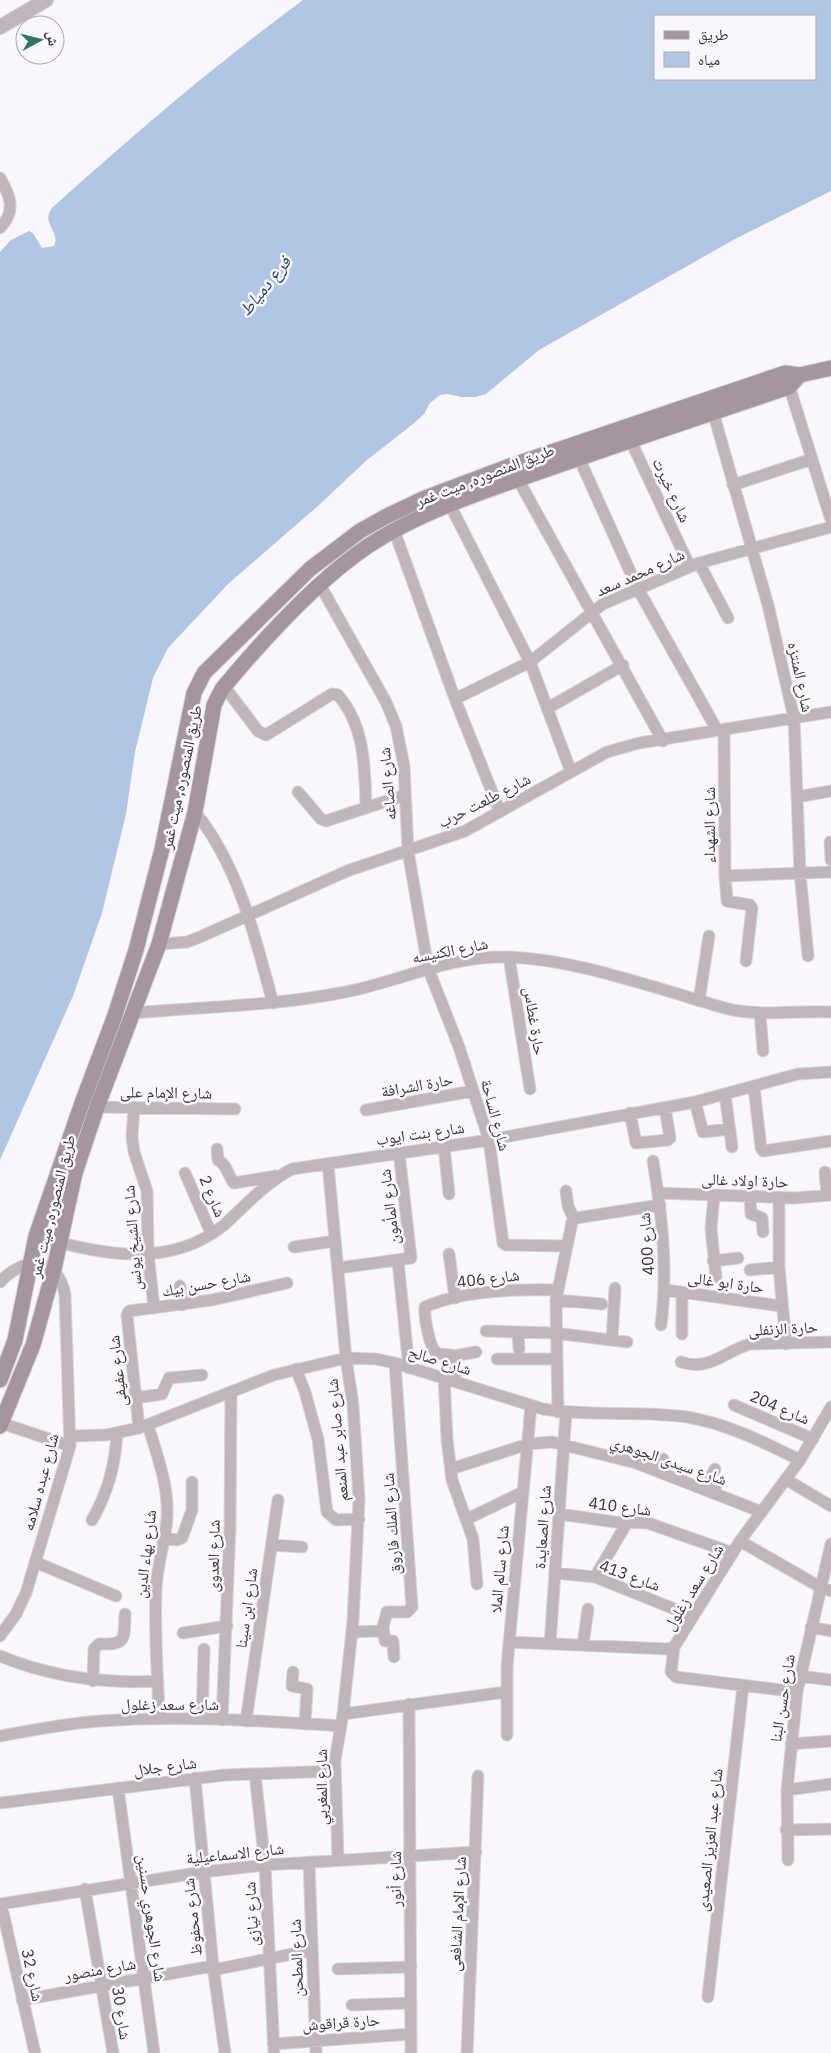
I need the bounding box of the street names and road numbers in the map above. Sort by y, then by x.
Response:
street label: طريق المنصوره, ميت غمر [412,439,558,512]
street label: شارع خيرت [647,455,696,526]
street label: شارع محمد سعد [593,544,688,601]
street label: شارع المنتزه [783,640,818,714]
street label: طريق المنصوره, ميت غمر [156,703,207,852]
street label: شارع الصاغه [374,747,401,821]
street label: شارع طلعت حرب [434,768,534,833]
street label: شارع الشهداء [699,787,720,863]
street label: شارع الكنيسه [410,933,490,968]
street label: حارة غطاس [519,985,550,1057]
street label: حارة الشرافة [379,1069,455,1101]
street label: شارع الساحة [476,1077,515,1153]
street label: شارع الإمام على [120,1081,212,1104]
street label: شارع بنت ايوب [374,1117,466,1150]
street label: طريق المنصوره, ميت غمر [24,1132,80,1281]
street label: شارع المأمون [374,1168,405,1246]
street label: حارة اولاد غالى [701,1168,789,1193]
street label: شارع 2 [194,1172,231,1220]
street label: شارع الشيخ يونس [118,1184,147,1291]
street label: شارع 400 [634,1212,659,1276]
street label: شارع 406 [456,1264,521,1293]
street label: شارع حسن بيك [160,1265,252,1302]
street label: حارة ابو غالى [686,1267,765,1298]
street label: حارة الزنفلى [748,1316,818,1341]
street label: شارع عفيفى [103,1334,132,1408]
street label: شارع صالح [406,1341,474,1380]
street label: شارع صابر عبد المنعم [322,1378,353,1502]
street label: شارع 204 [747,1385,813,1429]
street label: شارع عبده سلامه [17,1431,64,1533]
street label: شارع سيدى الجوهري [607,1431,730,1492]
street label: شارع الملك فاروق [377,1472,406,1576]
street label: شارع الصعايدة [529,1484,556,1570]
street label: شارع 410 [587,1492,652,1521]
street label: شارع بهاء الدين [130,1509,161,1600]
street label: شارع العدوى [202,1519,225,1593]
street label: شارع سالم الملا [485,1524,514,1614]
street label: شارع سعد زغلول [659,1540,728,1634]
street label: شارع 413 [597,1555,663,1596]
street label: شارع ابن سينا [230,1567,262,1649]
street label: شارع حسن البنا [765,1653,800,1744]
street label: شارع سعد زغلول [121,1694,219,1715]
street label: شارع المغربي [311,1749,334,1825]
street label: شارع جلال [132,1752,198,1781]
street label: شارع عبد العزيز الصعيدى [692,1767,727,1913]
street label: شارع الاسماعيلية [185,1838,285,1869]
street label: شارع أنور [385,1851,406,1908]
street label: شارع الجوهري حسنين [130,1853,171,1983]
street label: شارع الإمام الشافعى [444,1856,471,1972]
street label: شارع محفوظ [178,1877,207,1957]
street label: شارع نيازى [239,1881,264,1947]
street label: شارع المطحن [285,1919,308,1997]
street label: شارع 32 [17,1947,48,2003]
street label: شارع منصور [62,1953,138,1986]
street label: شارع 30 [107,1985,136,2041]
street label: حارة قراقوش [301,2009,381,2036]

